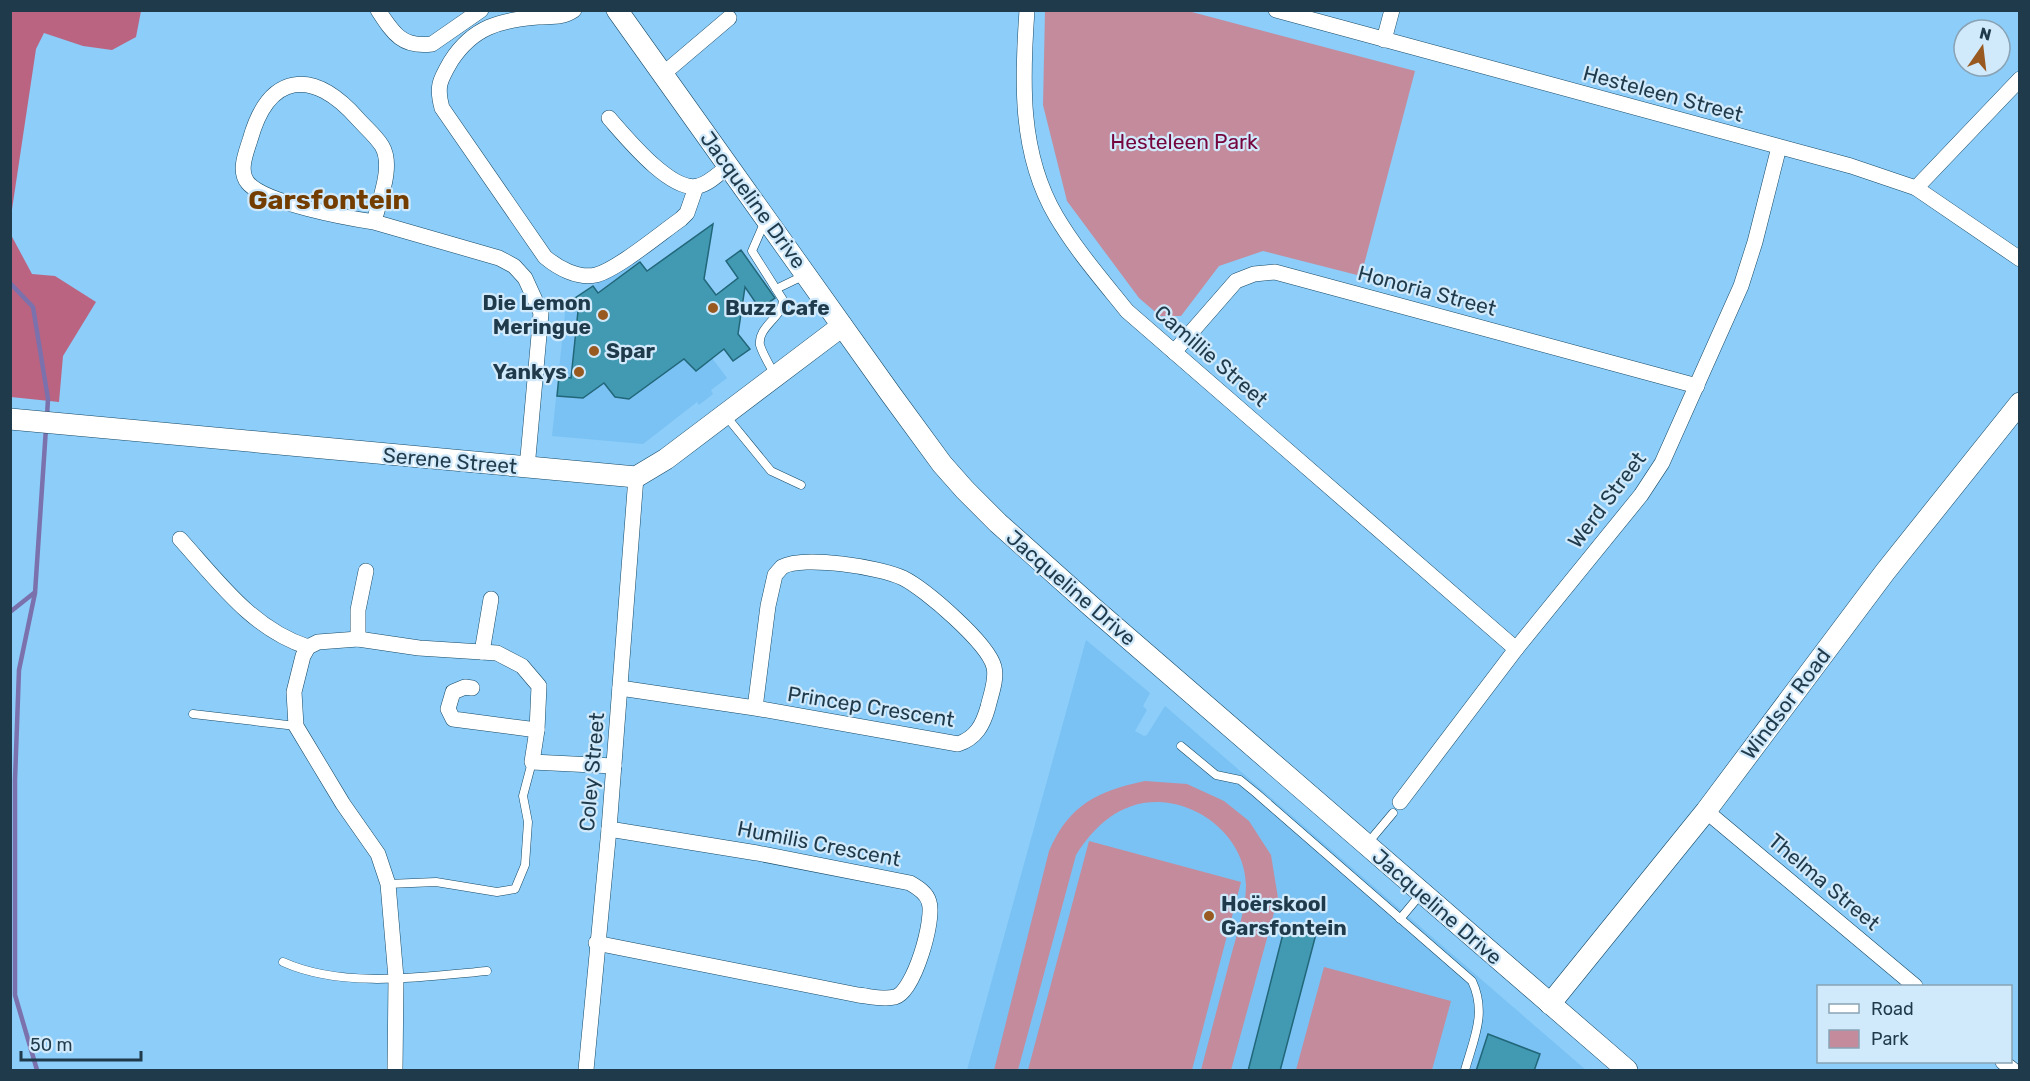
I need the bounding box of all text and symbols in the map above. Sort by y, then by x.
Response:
north arrow [1952,18,2012,78]
text: N [1978,23,1993,45]
street label: Hesteleen Street [1580,60,1746,127]
street label: Jacqueline Drive [695,126,812,273]
park label: Hesteleen Park [1110,129,1258,154]
district label: Garsfontein [248,184,410,216]
street label: Honoria Street [1355,260,1499,321]
place label: Die Lemon Meringue [483,290,591,339]
place label: Buzz Cafe [725,295,830,320]
street label: Camillie Street [1149,300,1273,412]
marker: Buzz Cafe [706,301,720,315]
marker: Die Lemon Meringue [596,308,610,322]
place label: Spar [606,338,656,363]
marker: Spar [587,344,601,358]
place label: Yankys [493,359,567,384]
marker: Yankys [572,365,586,379]
street label: Serene Street [382,442,518,479]
street label: Werd Street [1562,447,1651,553]
street label: Jacqueline Drive [1001,524,1141,651]
street label: Windsor Road [1736,643,1835,764]
street label: Princep Crescent [786,681,956,732]
street label: Coley Street [574,711,609,833]
street label: Humilis Crescent [735,815,903,872]
street label: Thelma Street [1764,828,1885,935]
street label: Jacqueline Drive [1367,843,1507,970]
place label: Hoërskool Garsfontein [1221,891,1347,940]
marker: Hoërskool Garsfontein [1202,909,1216,923]
legend [1817,985,2012,1063]
text: Road [1871,998,1914,1020]
scale bar [21,1024,141,1062]
text: Park [1871,1028,1909,1050]
text: 50 m [30,1034,73,1056]

